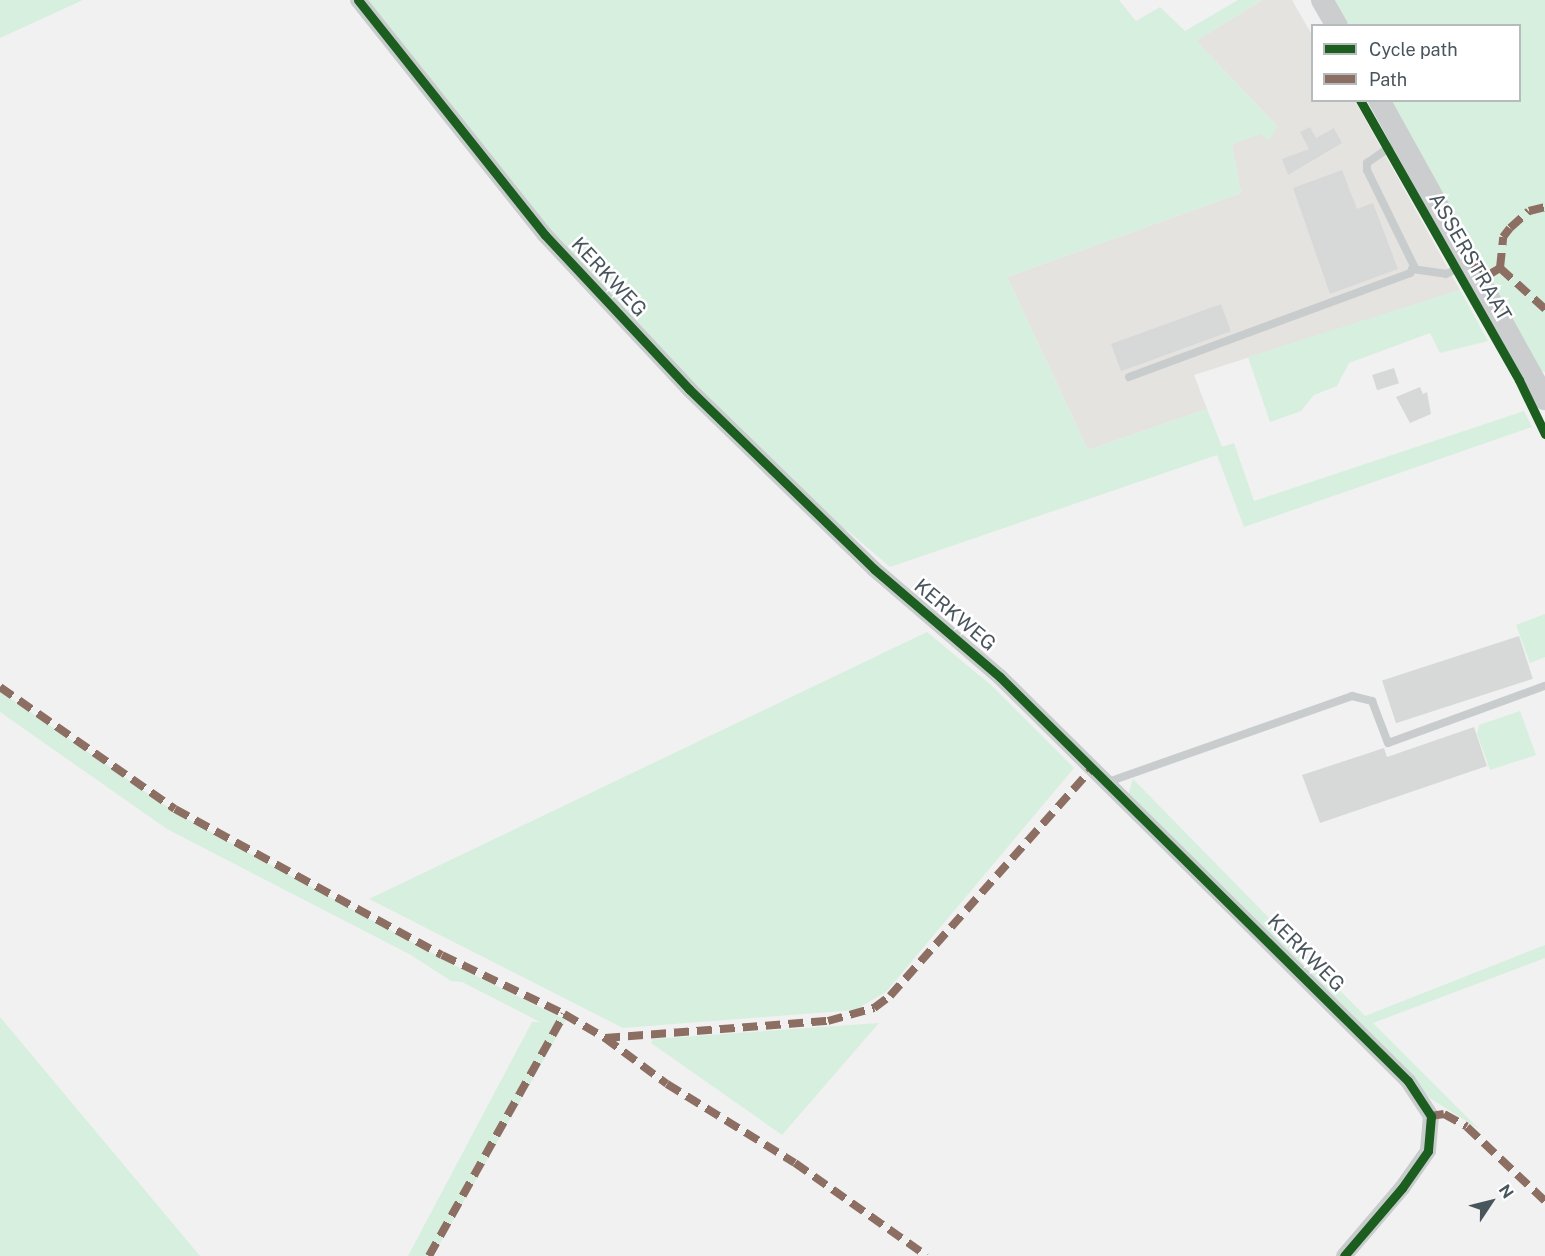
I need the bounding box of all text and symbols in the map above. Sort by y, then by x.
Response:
legend [1311,24,1521,102]
text: Cycle path [1369,39,1458,60]
text: Path [1369,69,1407,90]
street label: ASSERSTRAAT [1424,189,1516,325]
street label: KERKWEG [566,232,652,322]
street label: KERKWEG [909,574,1001,656]
street label: KERKWEG [1262,909,1350,997]
north arrow [1461,1172,1521,1232]
text: N [1495,1181,1518,1202]

